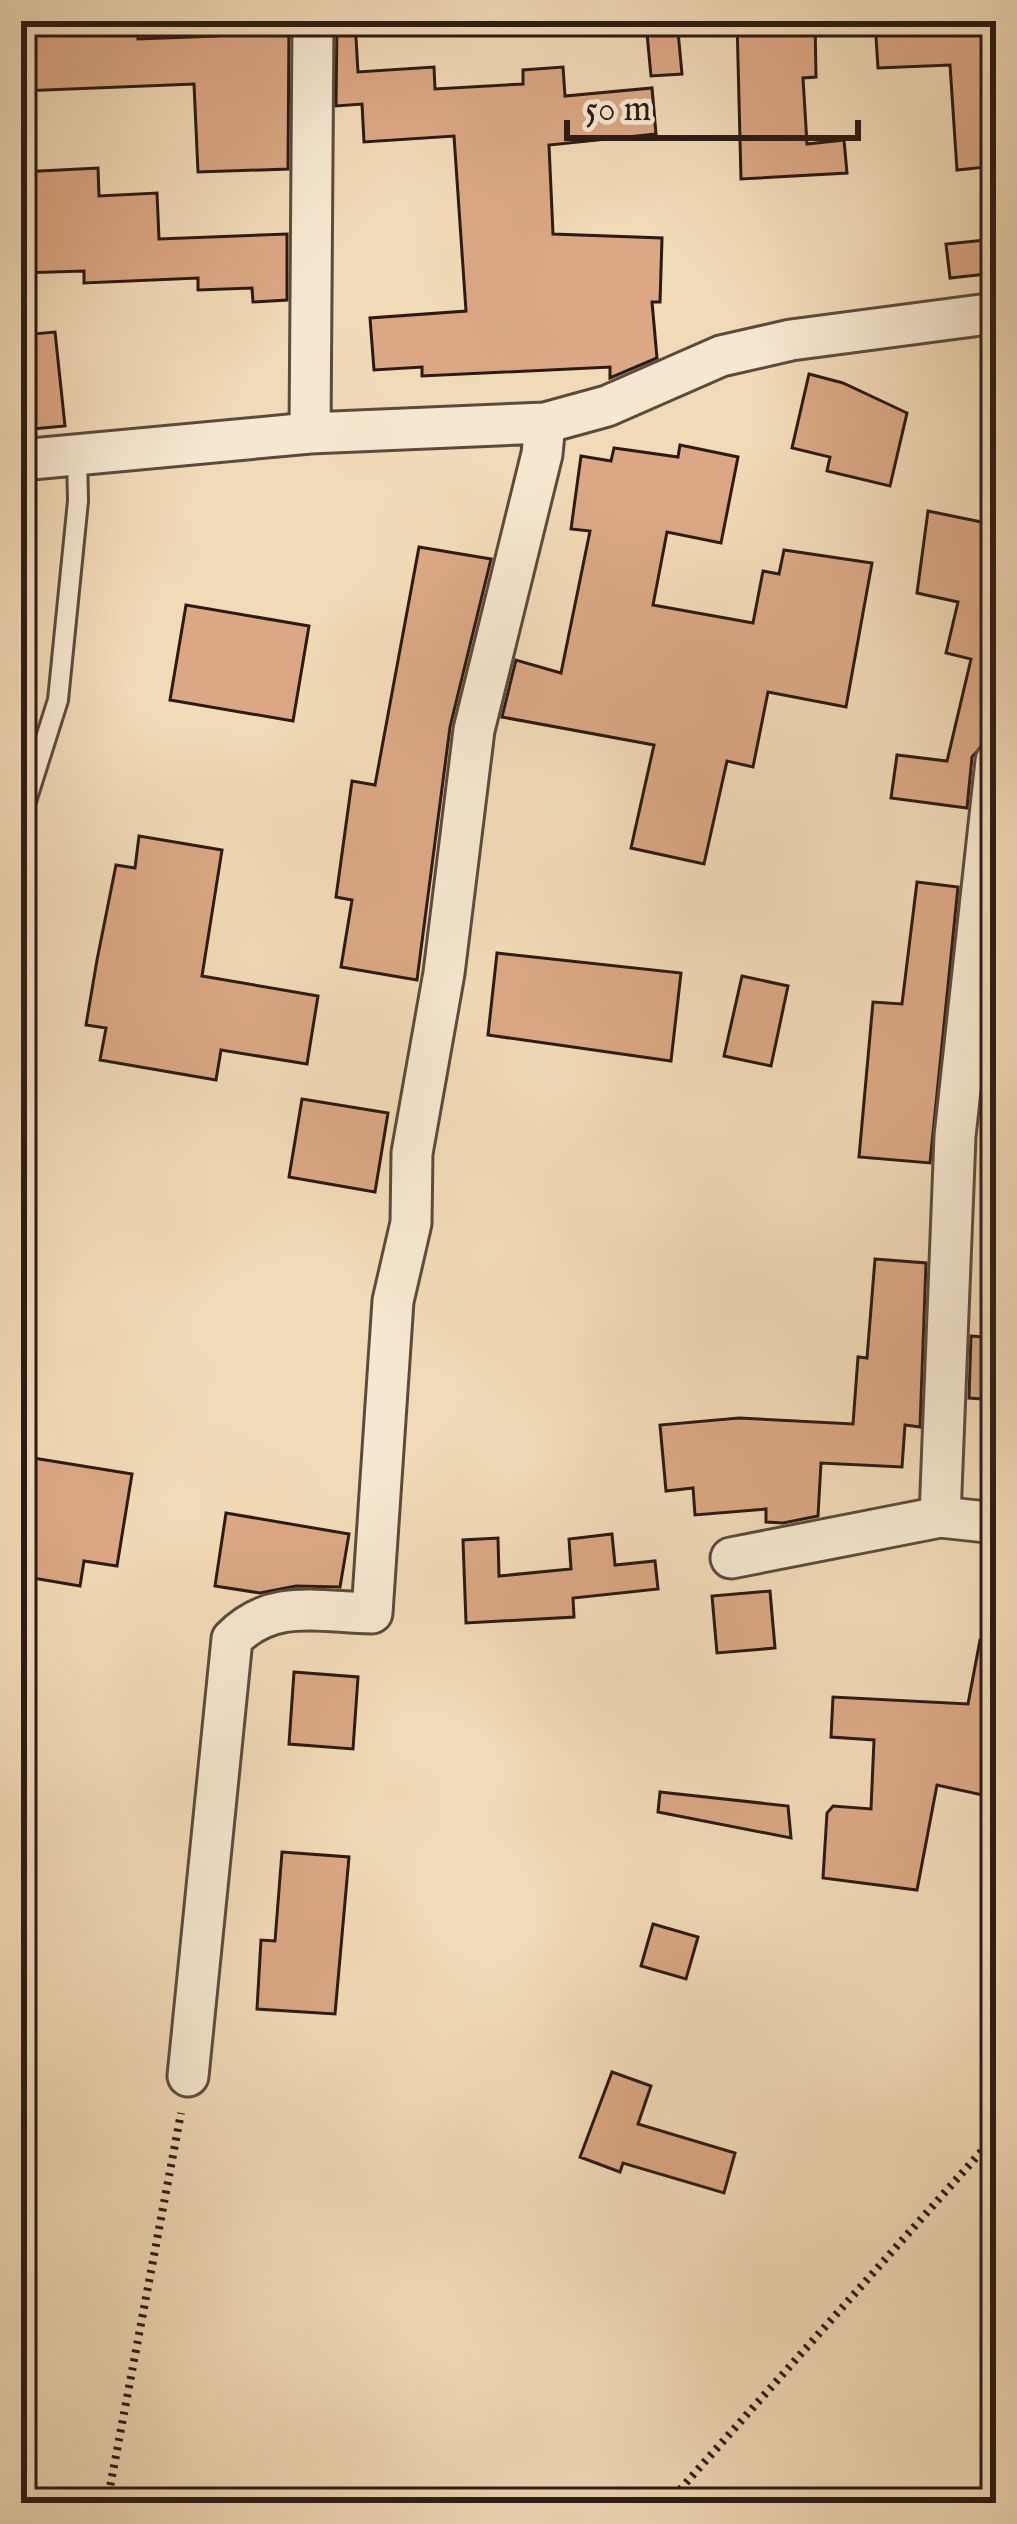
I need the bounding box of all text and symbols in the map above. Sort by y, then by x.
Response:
scale bar [567,66,858,140]
text: 50 m [585,87,651,133]

